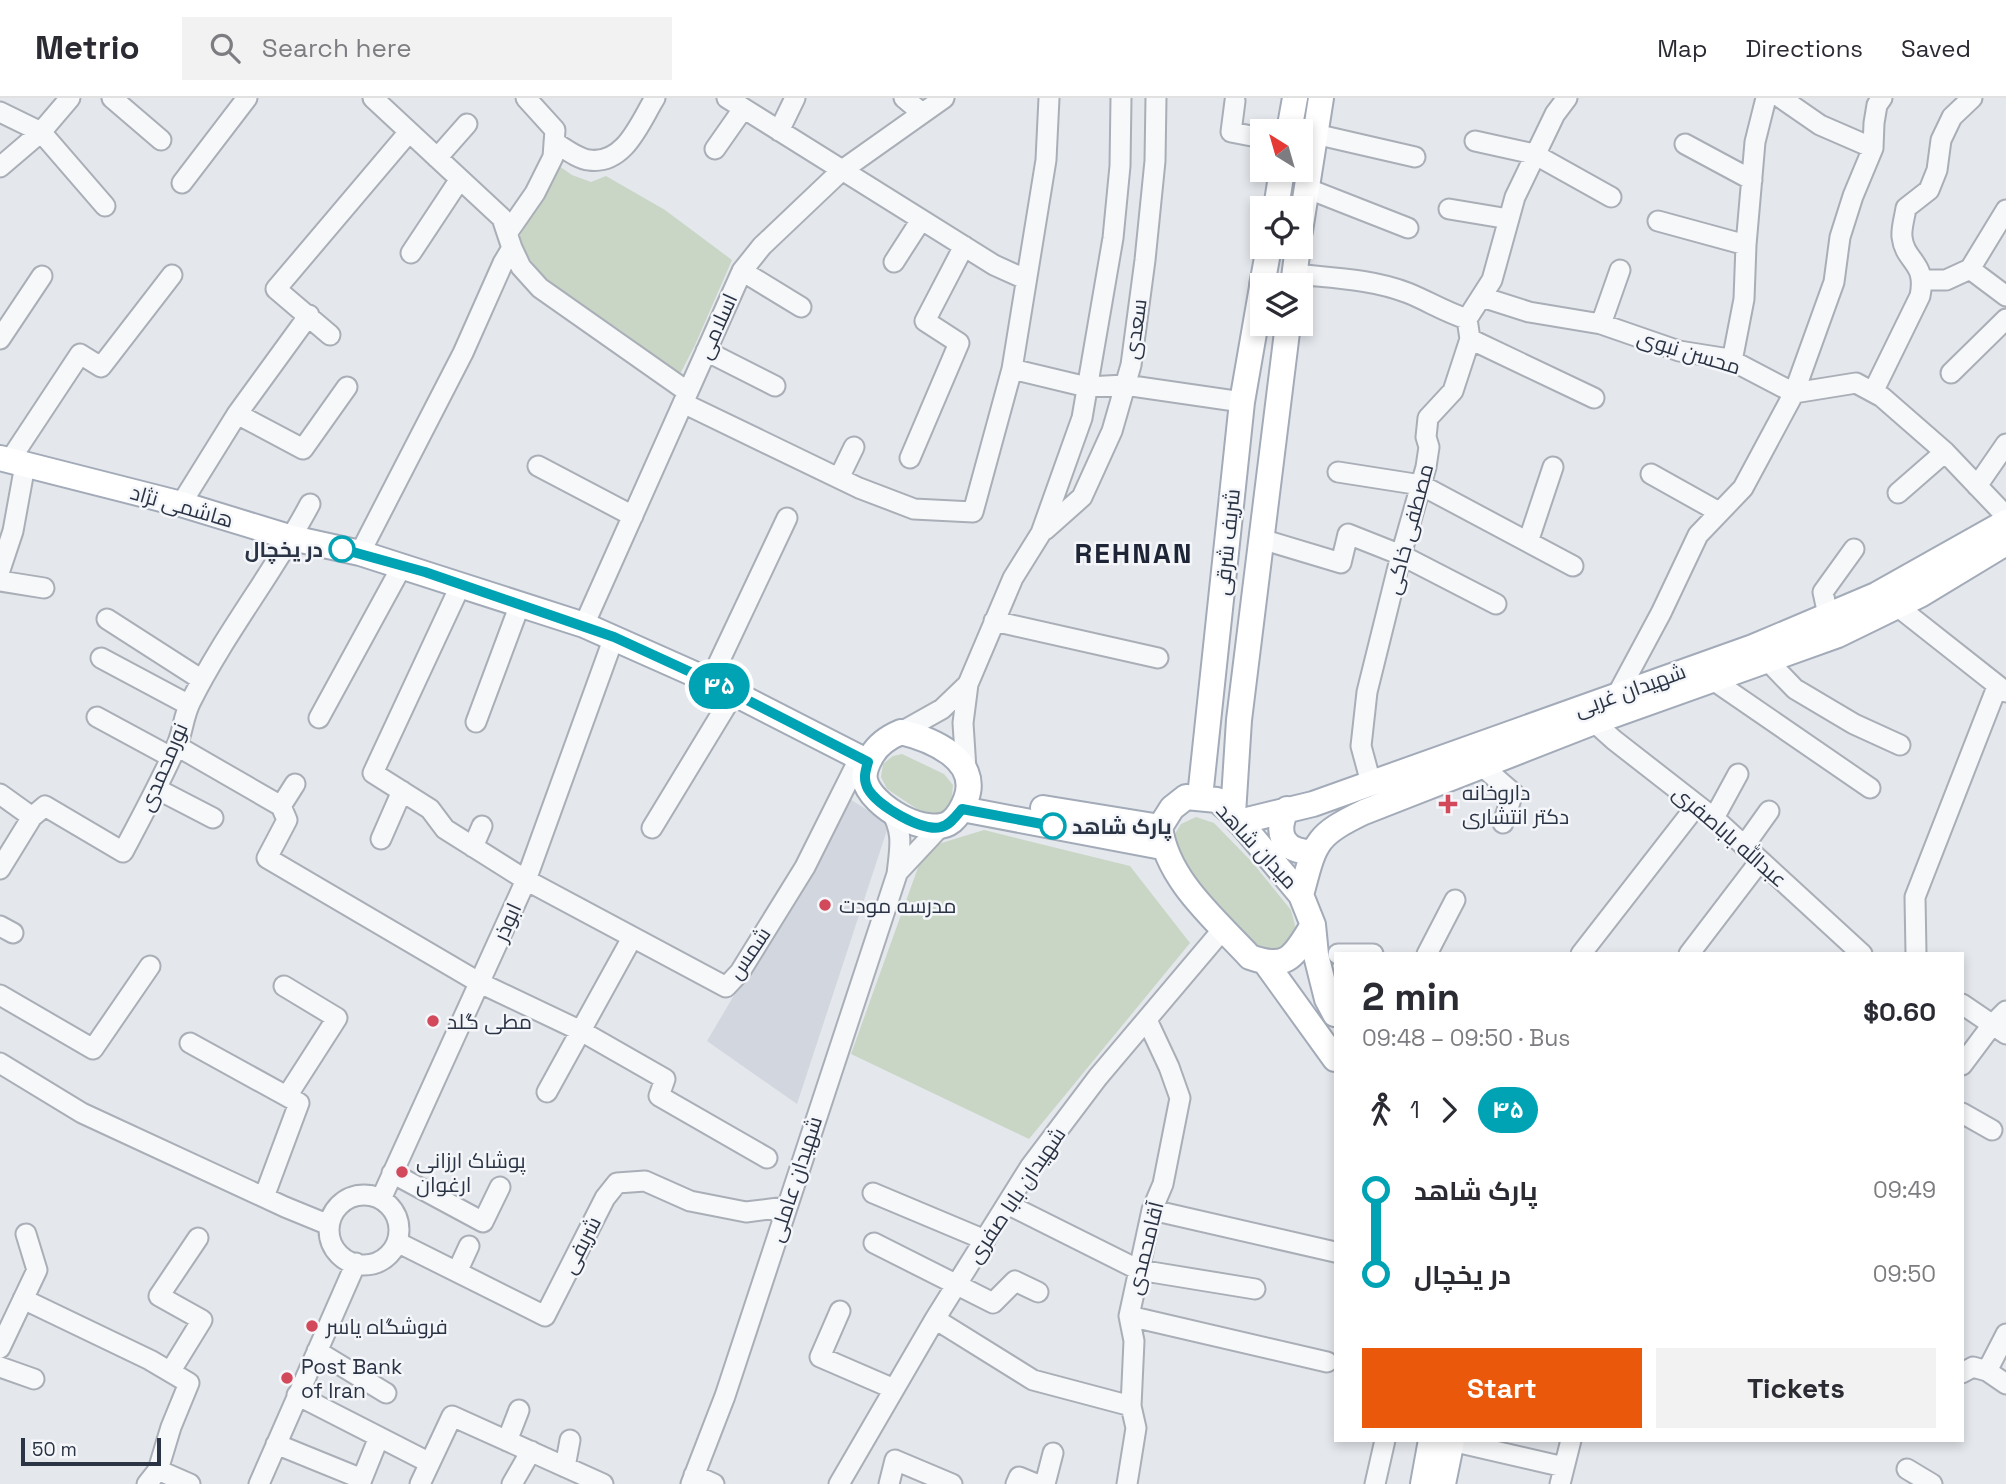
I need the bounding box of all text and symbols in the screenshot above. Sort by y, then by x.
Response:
search box [182,17,672,80]
text: Metrio [35,27,140,69]
icon: search [206,29,244,67]
text: Search here [262,31,412,65]
text: Map [1657,33,1707,64]
text: Directions [1745,33,1863,64]
text: Saved [1901,33,1971,64]
north arrow [1250,119,1312,182]
map controls [1250,119,1313,336]
button: locate [1250,196,1313,259]
button: layers [1250,273,1313,336]
street label: اسلامی [691,289,743,363]
street label: سعدی [1117,297,1153,361]
street label: محسن نبوی [1634,324,1744,380]
street label: مصطفی خاکی [1379,461,1439,597]
street label: هاشمی نژاد [127,478,237,534]
street label: شریف شرقی [1208,487,1246,597]
district label: REHNAN [1075,535,1193,571]
place label: در یخچال [245,536,323,565]
marker: در یخچال [329,536,355,562]
street label: شهیدان غربی [1571,657,1689,723]
line badge: ۴۵ [688,663,750,709]
text: ۴۵ [703,670,735,701]
street label: نورمحمدی [132,719,194,815]
place label: داروخانه دکتر انتشاری [1462,779,1569,830]
street label: عبدالله باباصفری [1667,779,1793,893]
marker: داروخانه دکتر انتشاری [1440,796,1456,812]
street label: میدان شاهد [1210,798,1304,894]
marker: پارک شاهد [1040,813,1066,839]
place label: پارک شاهد [1072,813,1172,842]
place label: مدرسه مودت [839,892,957,919]
marker: مدرسه مودت [817,897,833,913]
street label: ابوذر [486,899,527,946]
street label: شمس [722,922,776,984]
text: 2 min [1362,973,1460,1021]
text: $0.60 [1863,995,1936,1029]
place label: مطی گلد [447,1008,532,1035]
marker: مطی گلد [425,1013,441,1029]
text: 09:48 – 09:50 · Bus [1362,1023,1570,1053]
icon: walk [1362,1091,1400,1129]
icon: forward [1430,1091,1468,1129]
text: ۴۵ [1492,1094,1524,1125]
text: 1 [1410,1095,1420,1125]
street label: شهیدان عاملی [762,1113,828,1245]
street label: شهیدان بابا صفری [961,1122,1071,1268]
place label: پوشاک ارزانی ارغوان [416,1147,526,1198]
marker: پوشاک ارزانی ارغوان [394,1164,410,1180]
text: پارک شاهد [1414,1174,1537,1208]
text: 09:49 [1873,1175,1936,1205]
street label: آقامحمدی [1120,1198,1170,1297]
street label: شریفی [555,1212,607,1278]
text: در یخچال [1414,1258,1511,1292]
text: 09:50 [1873,1259,1936,1289]
place label: فروشگاه یاسر [325,1313,448,1340]
marker: فروشگاه یاسر [304,1318,320,1334]
button: Start [1362,1348,1642,1428]
button: Tickets [1656,1348,1936,1428]
place label: Post Bank of Iran [301,1353,402,1404]
marker: Post Bank of Iran [279,1370,295,1386]
scale bar [21,1435,161,1467]
text: 50 m [32,1437,77,1462]

